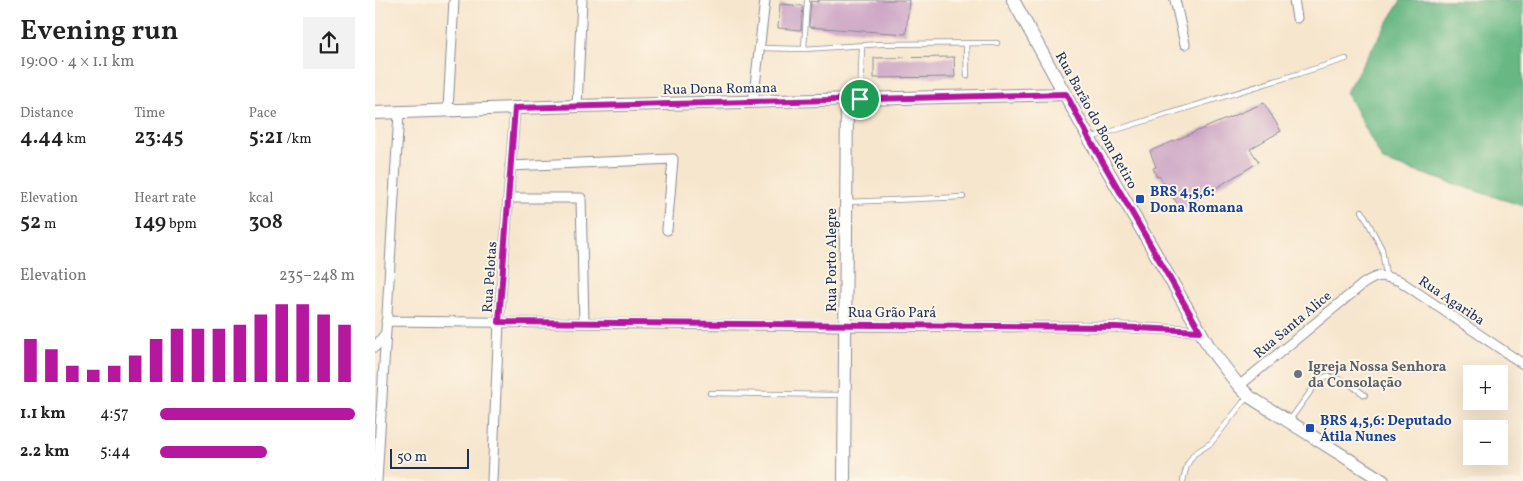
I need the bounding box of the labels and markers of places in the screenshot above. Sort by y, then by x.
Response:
pin [839,78,881,120]
place label: BRS 4,5,6: Dona Romana [1150,183,1244,218]
marker: BRS 4,5,6: Dona Romana [1134,193,1146,205]
place label: Igreja Nossa Senhora da Consolação [1308,358,1447,393]
marker: Igreja Nossa Senhora da Consolação [1292,368,1304,380]
place label: BRS 4,5,6: Deputado Átila Nunes [1320,412,1452,447]
marker: BRS 4,5,6: Deputado Átila Nunes [1304,422,1316,434]

